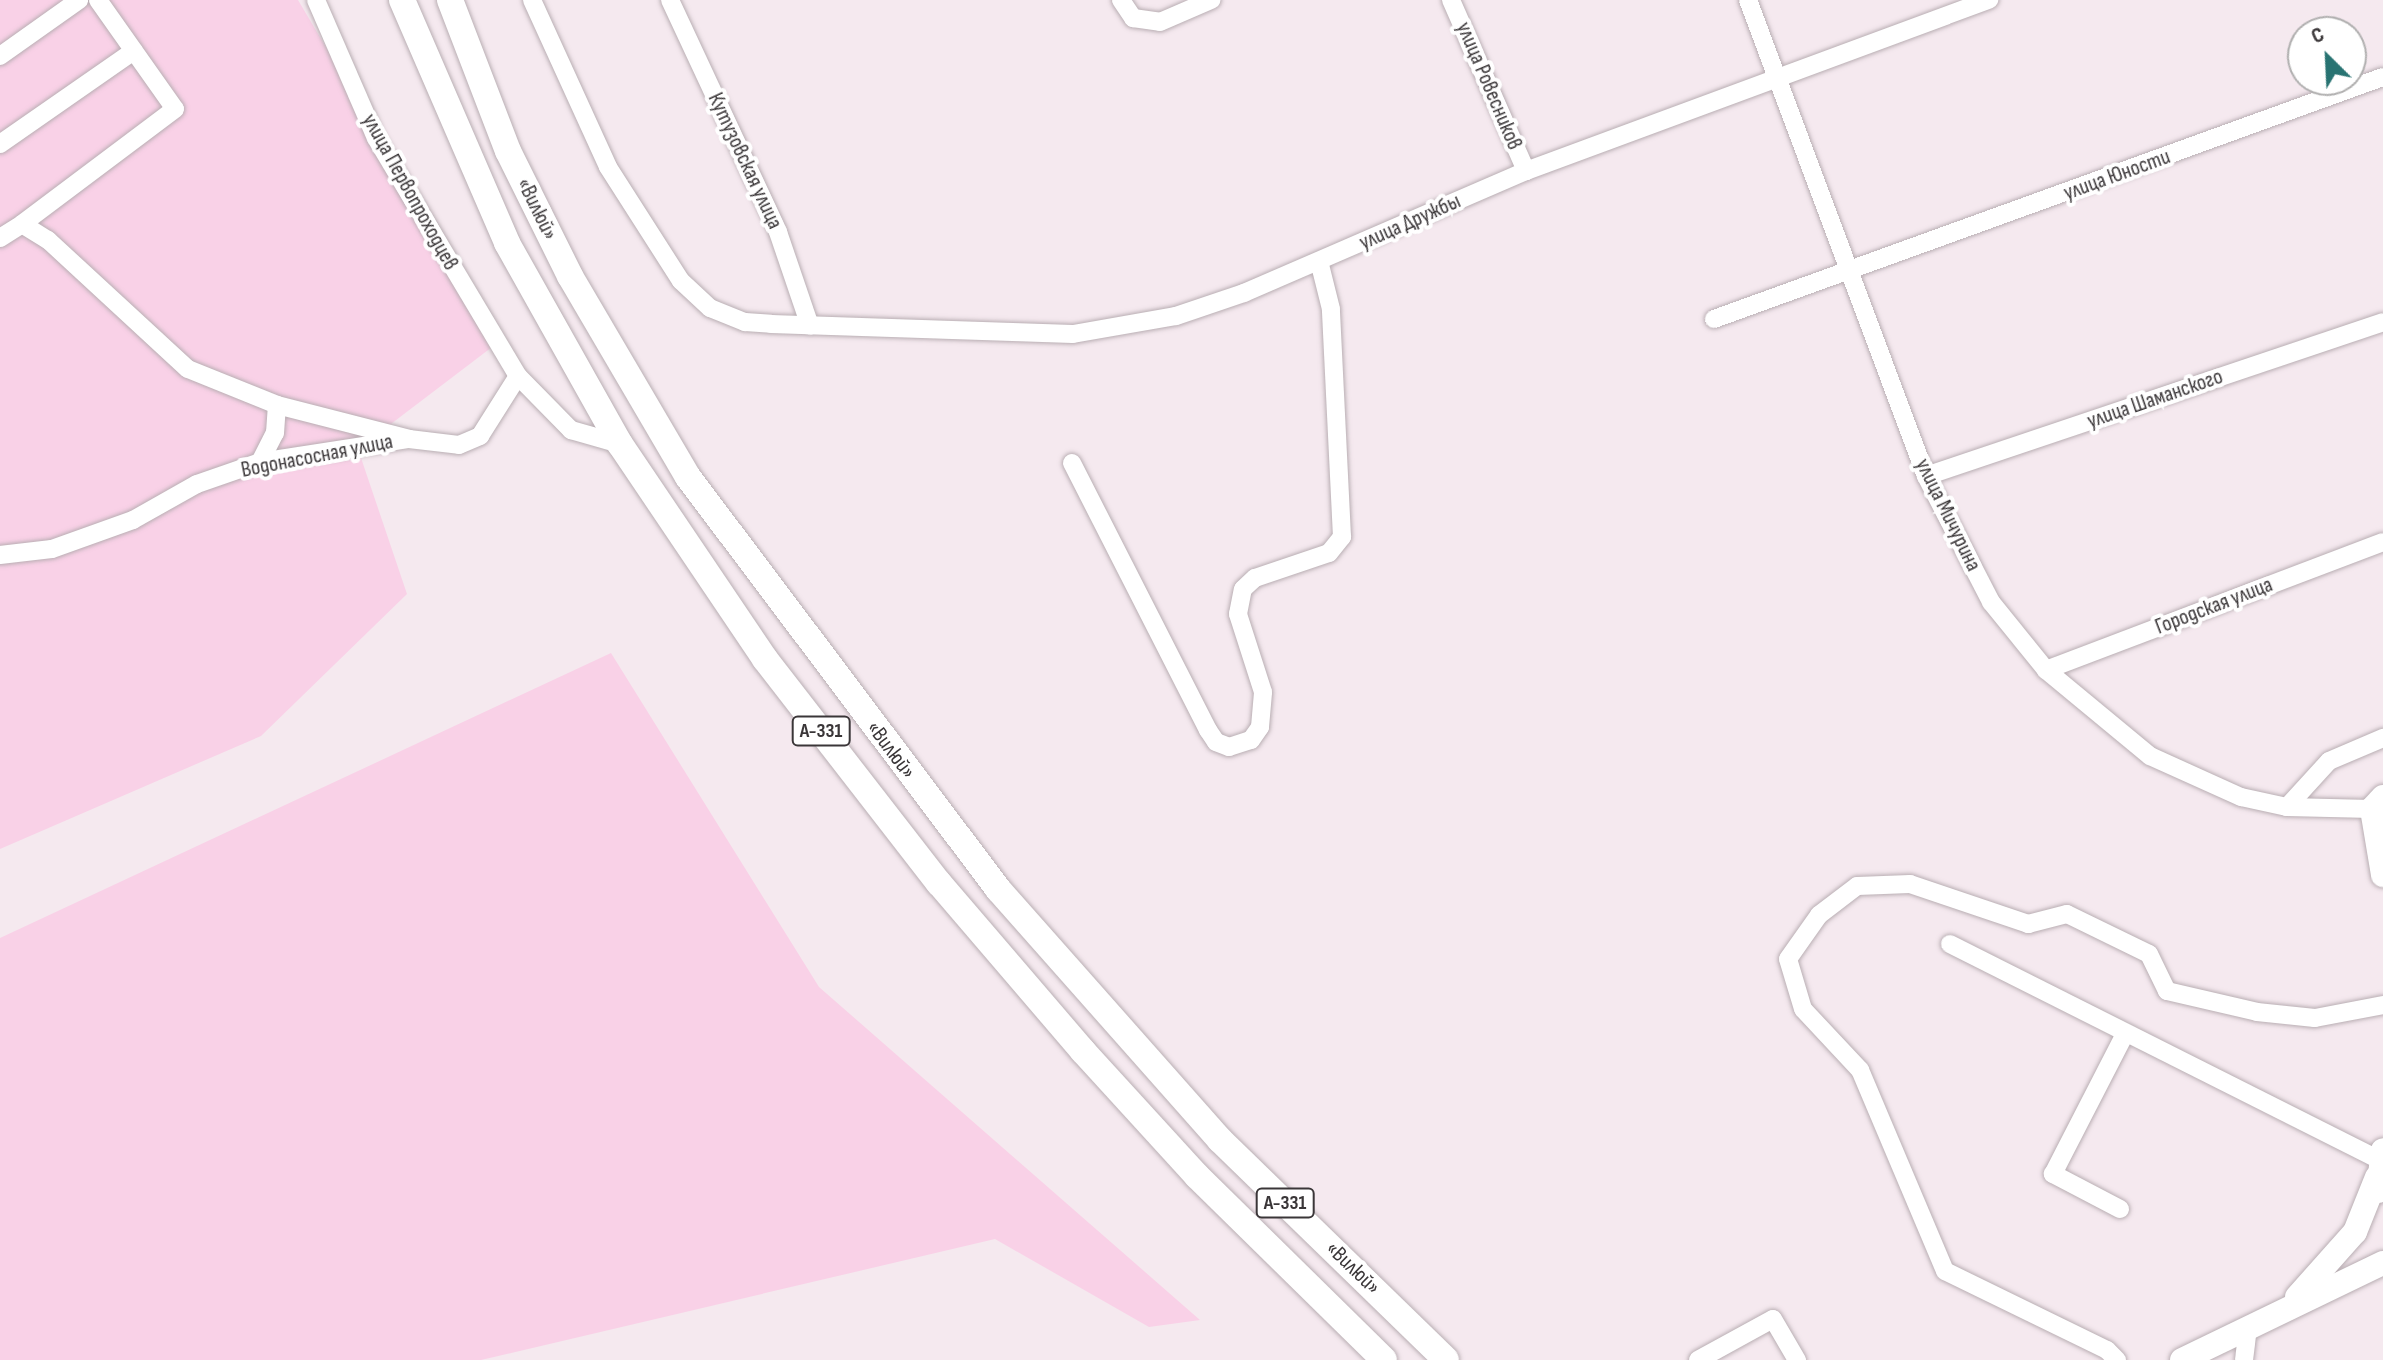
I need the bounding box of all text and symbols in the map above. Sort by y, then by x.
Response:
north arrow [2287,16,2367,96]
street label: улица Ровесников [1450,18,1528,154]
text: С [2307,21,2328,50]
street label: Кутузовская улица [702,89,788,233]
street label: улица Первопроходцев [356,109,464,275]
street label: улица Юности [2060,144,2174,206]
street label: «Вилюй» [511,174,563,244]
street label: улица Дружбы [1355,188,1465,256]
street label: улица Шаманского [2084,363,2226,435]
street label: Водонасосная улица [239,428,395,484]
street label: улица Мичурина [1909,454,1987,576]
street label: Городская улица [2152,572,2276,640]
road number: А-331 [791,715,851,747]
street label: «Вилюй» [861,716,921,784]
road number: А-331 [1255,1187,1315,1219]
street label: «Вилюй» [1320,1236,1386,1300]

